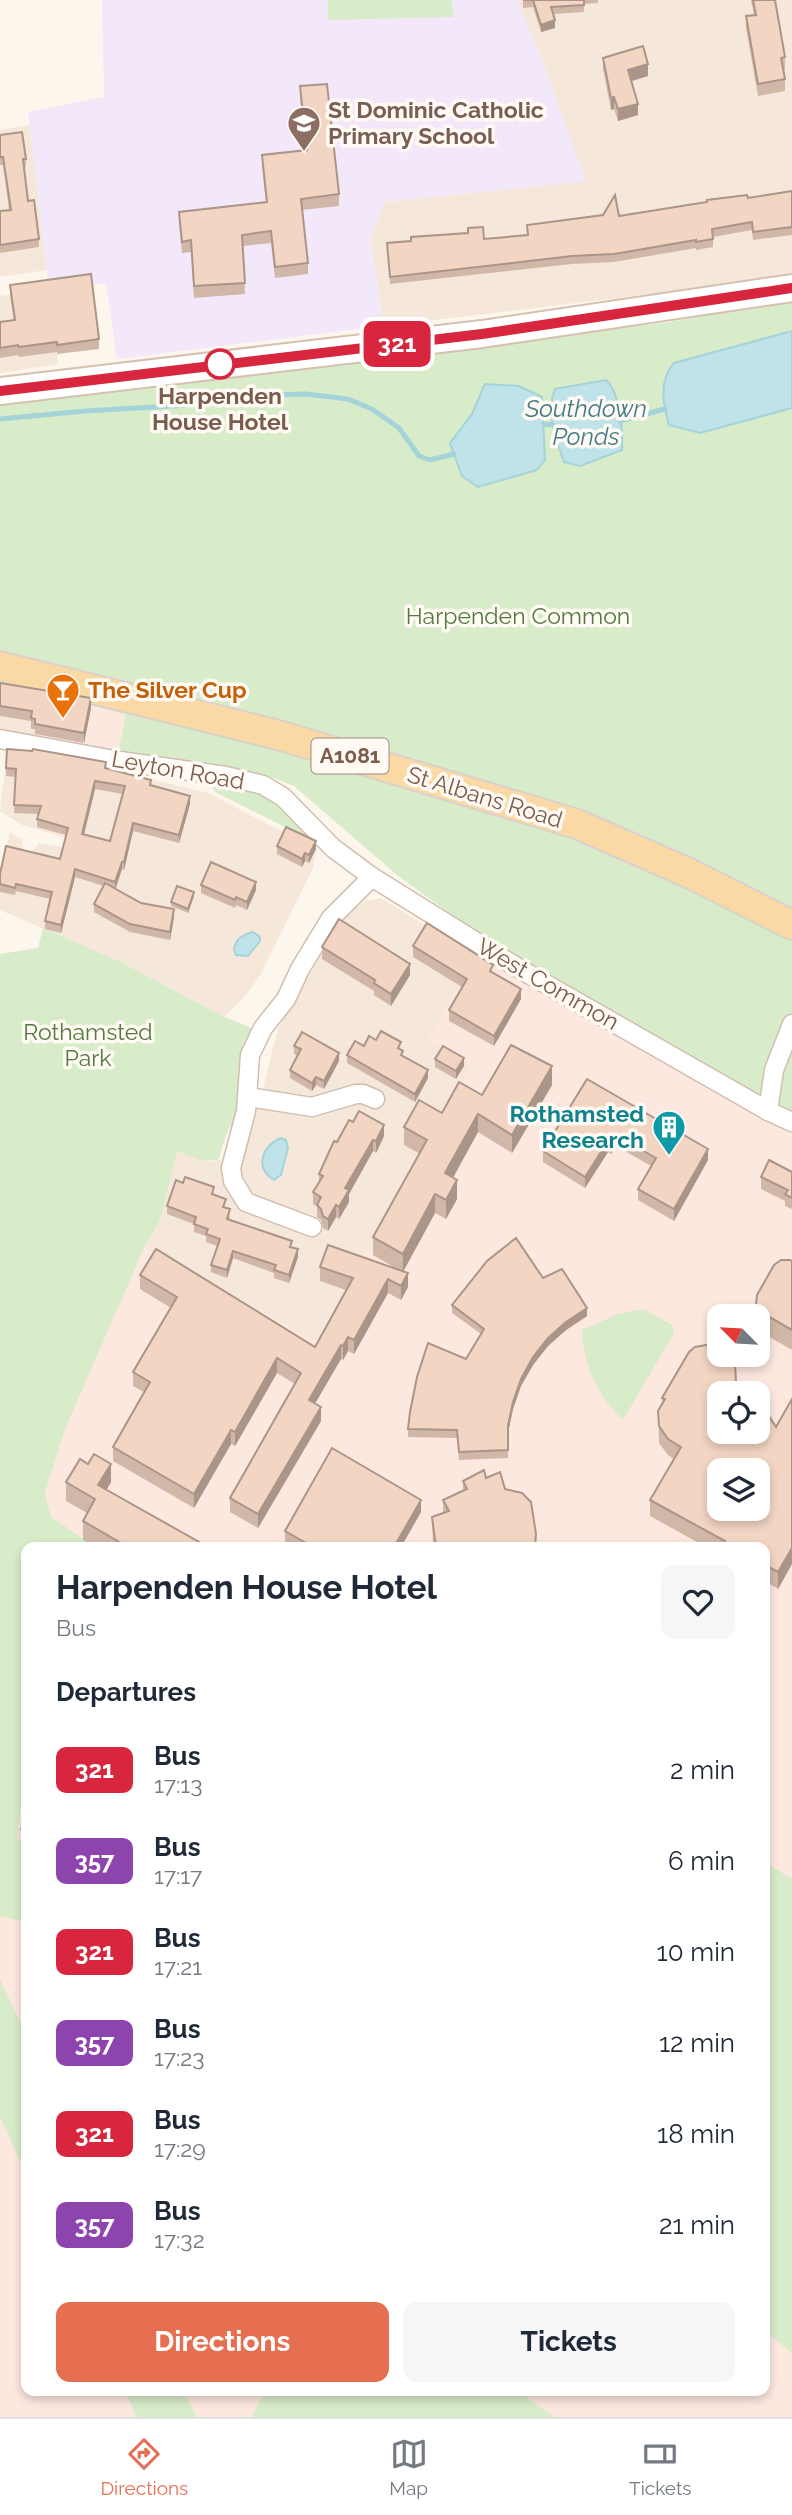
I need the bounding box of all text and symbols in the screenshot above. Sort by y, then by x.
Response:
place label: St Dominic Catholic Primary School [328,96,544,149]
school or university icon: St Dominic Catholic Primary School [285,104,323,153]
line badge: 321 [357,321,437,367]
text: 321 [378,329,416,358]
marker: Harpenden House Hotel [205,349,235,379]
place label: Harpenden House Hotel [152,382,289,435]
water label: Southdown Ponds [524,394,647,451]
park label: Harpenden Common [406,602,630,629]
bar icon: The Silver Cup [44,671,82,720]
place label: The Silver Cup [88,676,247,703]
road number: A1081 [312,738,388,774]
street label: Leyton Road [110,745,247,794]
street label: St Albans Road [404,760,566,833]
street label: West Common [472,932,624,1035]
park label: Rothamsted Park [23,1018,153,1071]
place label: Rothamsted Research [509,1100,644,1153]
building icon: Rothamsted Research [650,1108,688,1157]
north arrow [707,1304,770,1367]
map controls [707,1304,770,1521]
button: locate [707,1381,770,1444]
button: layers [707,1458,770,1521]
button: heart [661,1565,735,1639]
text: Harpenden House Hotel [56,1568,437,1607]
text: Bus [56,1614,96,1641]
text: Departures [56,1677,196,1707]
text: Bus [154,1741,201,1771]
text: 321 [75,1755,114,1784]
text: 2 min [670,1755,735,1785]
text: 17:13 [154,1771,202,1798]
text: Bus [154,1832,201,1862]
text: 357 [74,1846,115,1875]
text: 6 min [668,1846,735,1876]
text: 17:17 [154,1862,202,1889]
text: Bus [154,1923,201,1953]
text: 321 [75,1937,114,1966]
text: 10 min [657,1937,735,1967]
text: 17:21 [154,1953,202,1980]
text: Bus [154,2014,201,2044]
text: 357 [74,2028,115,2057]
text: 12 min [659,2028,735,2058]
text: 17:23 [154,2044,205,2071]
text: Bus [154,2105,201,2135]
text: 321 [75,2119,114,2148]
text: 18 min [657,2119,735,2149]
text: 17:29 [154,2135,206,2162]
text: Bus [154,2196,201,2226]
text: 357 [74,2210,115,2239]
text: 21 min [659,2210,735,2240]
text: 17:32 [154,2226,205,2253]
button: Directions [56,2302,389,2382]
button: Tickets [403,2302,735,2382]
tab: Directions [101,2435,188,2499]
tab: Map [389,2435,428,2499]
tab: Tickets [629,2435,691,2499]

